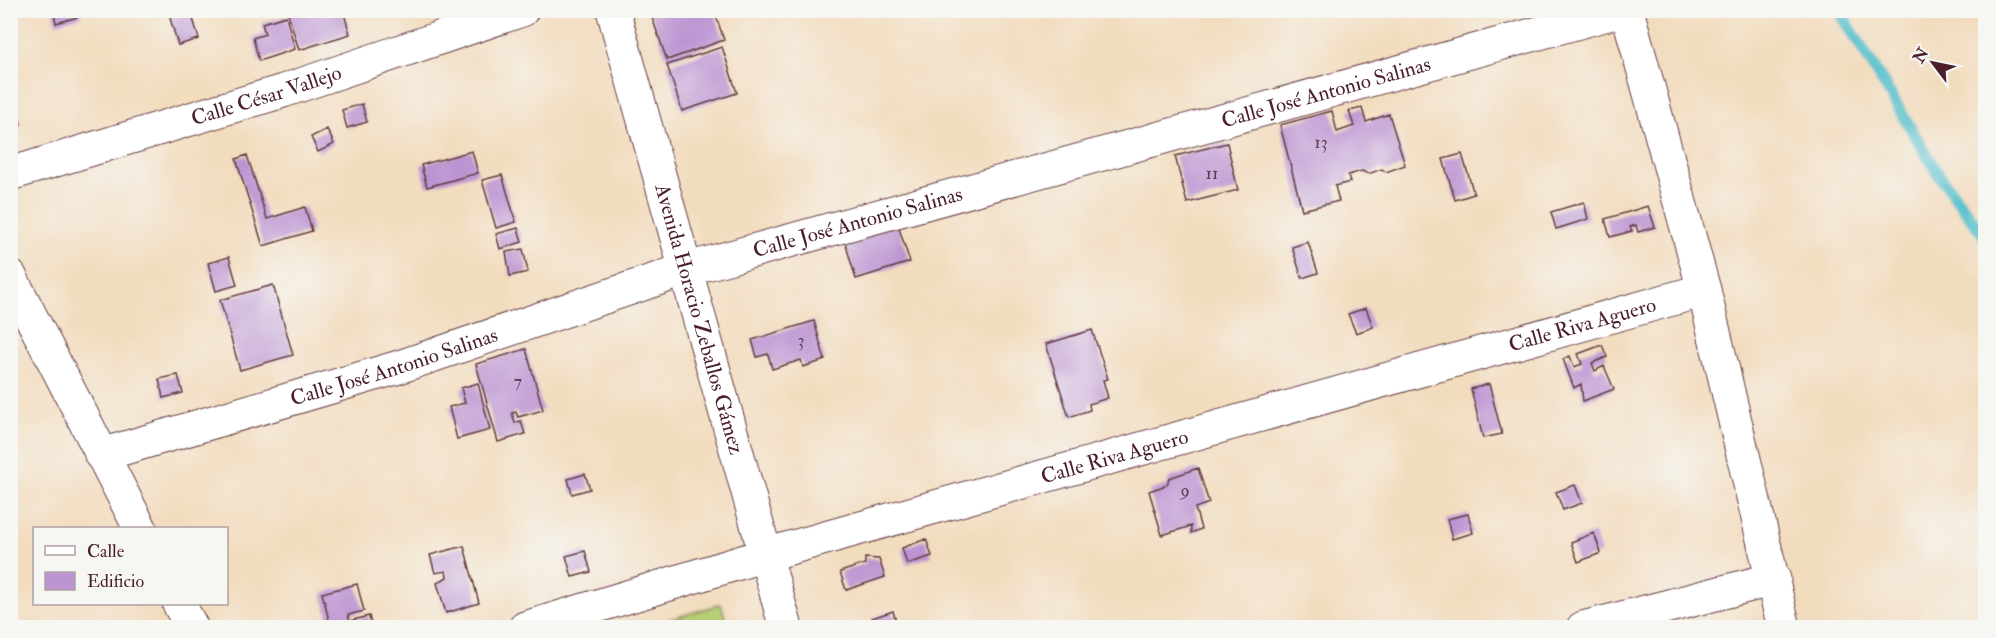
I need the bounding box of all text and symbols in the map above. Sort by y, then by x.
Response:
north arrow [1903,33,1963,93]
text: N [1908,44,1934,68]
street label: Calle José Antonio Salinas [1218,51,1434,134]
street label: Calle César Vallejo [188,59,345,132]
house number: 13 [1314,131,1328,154]
house number: 11 [1206,162,1218,185]
street label: Avenida Horacio Zeballos Gámez [648,180,750,458]
street label: Calle José Antonio Salinas [750,180,966,264]
street label: Calle Riva Aguero [1506,291,1659,358]
street label: Calle José Antonio Salinas [287,321,501,412]
house number: 3 [798,329,804,352]
house number: 7 [514,370,522,393]
street label: Calle Riva Aguero [1038,423,1191,490]
house number: 9 [1178,479,1190,502]
legend [33,527,228,605]
text: Calle [87,540,125,563]
text: Edificio [87,570,144,593]

